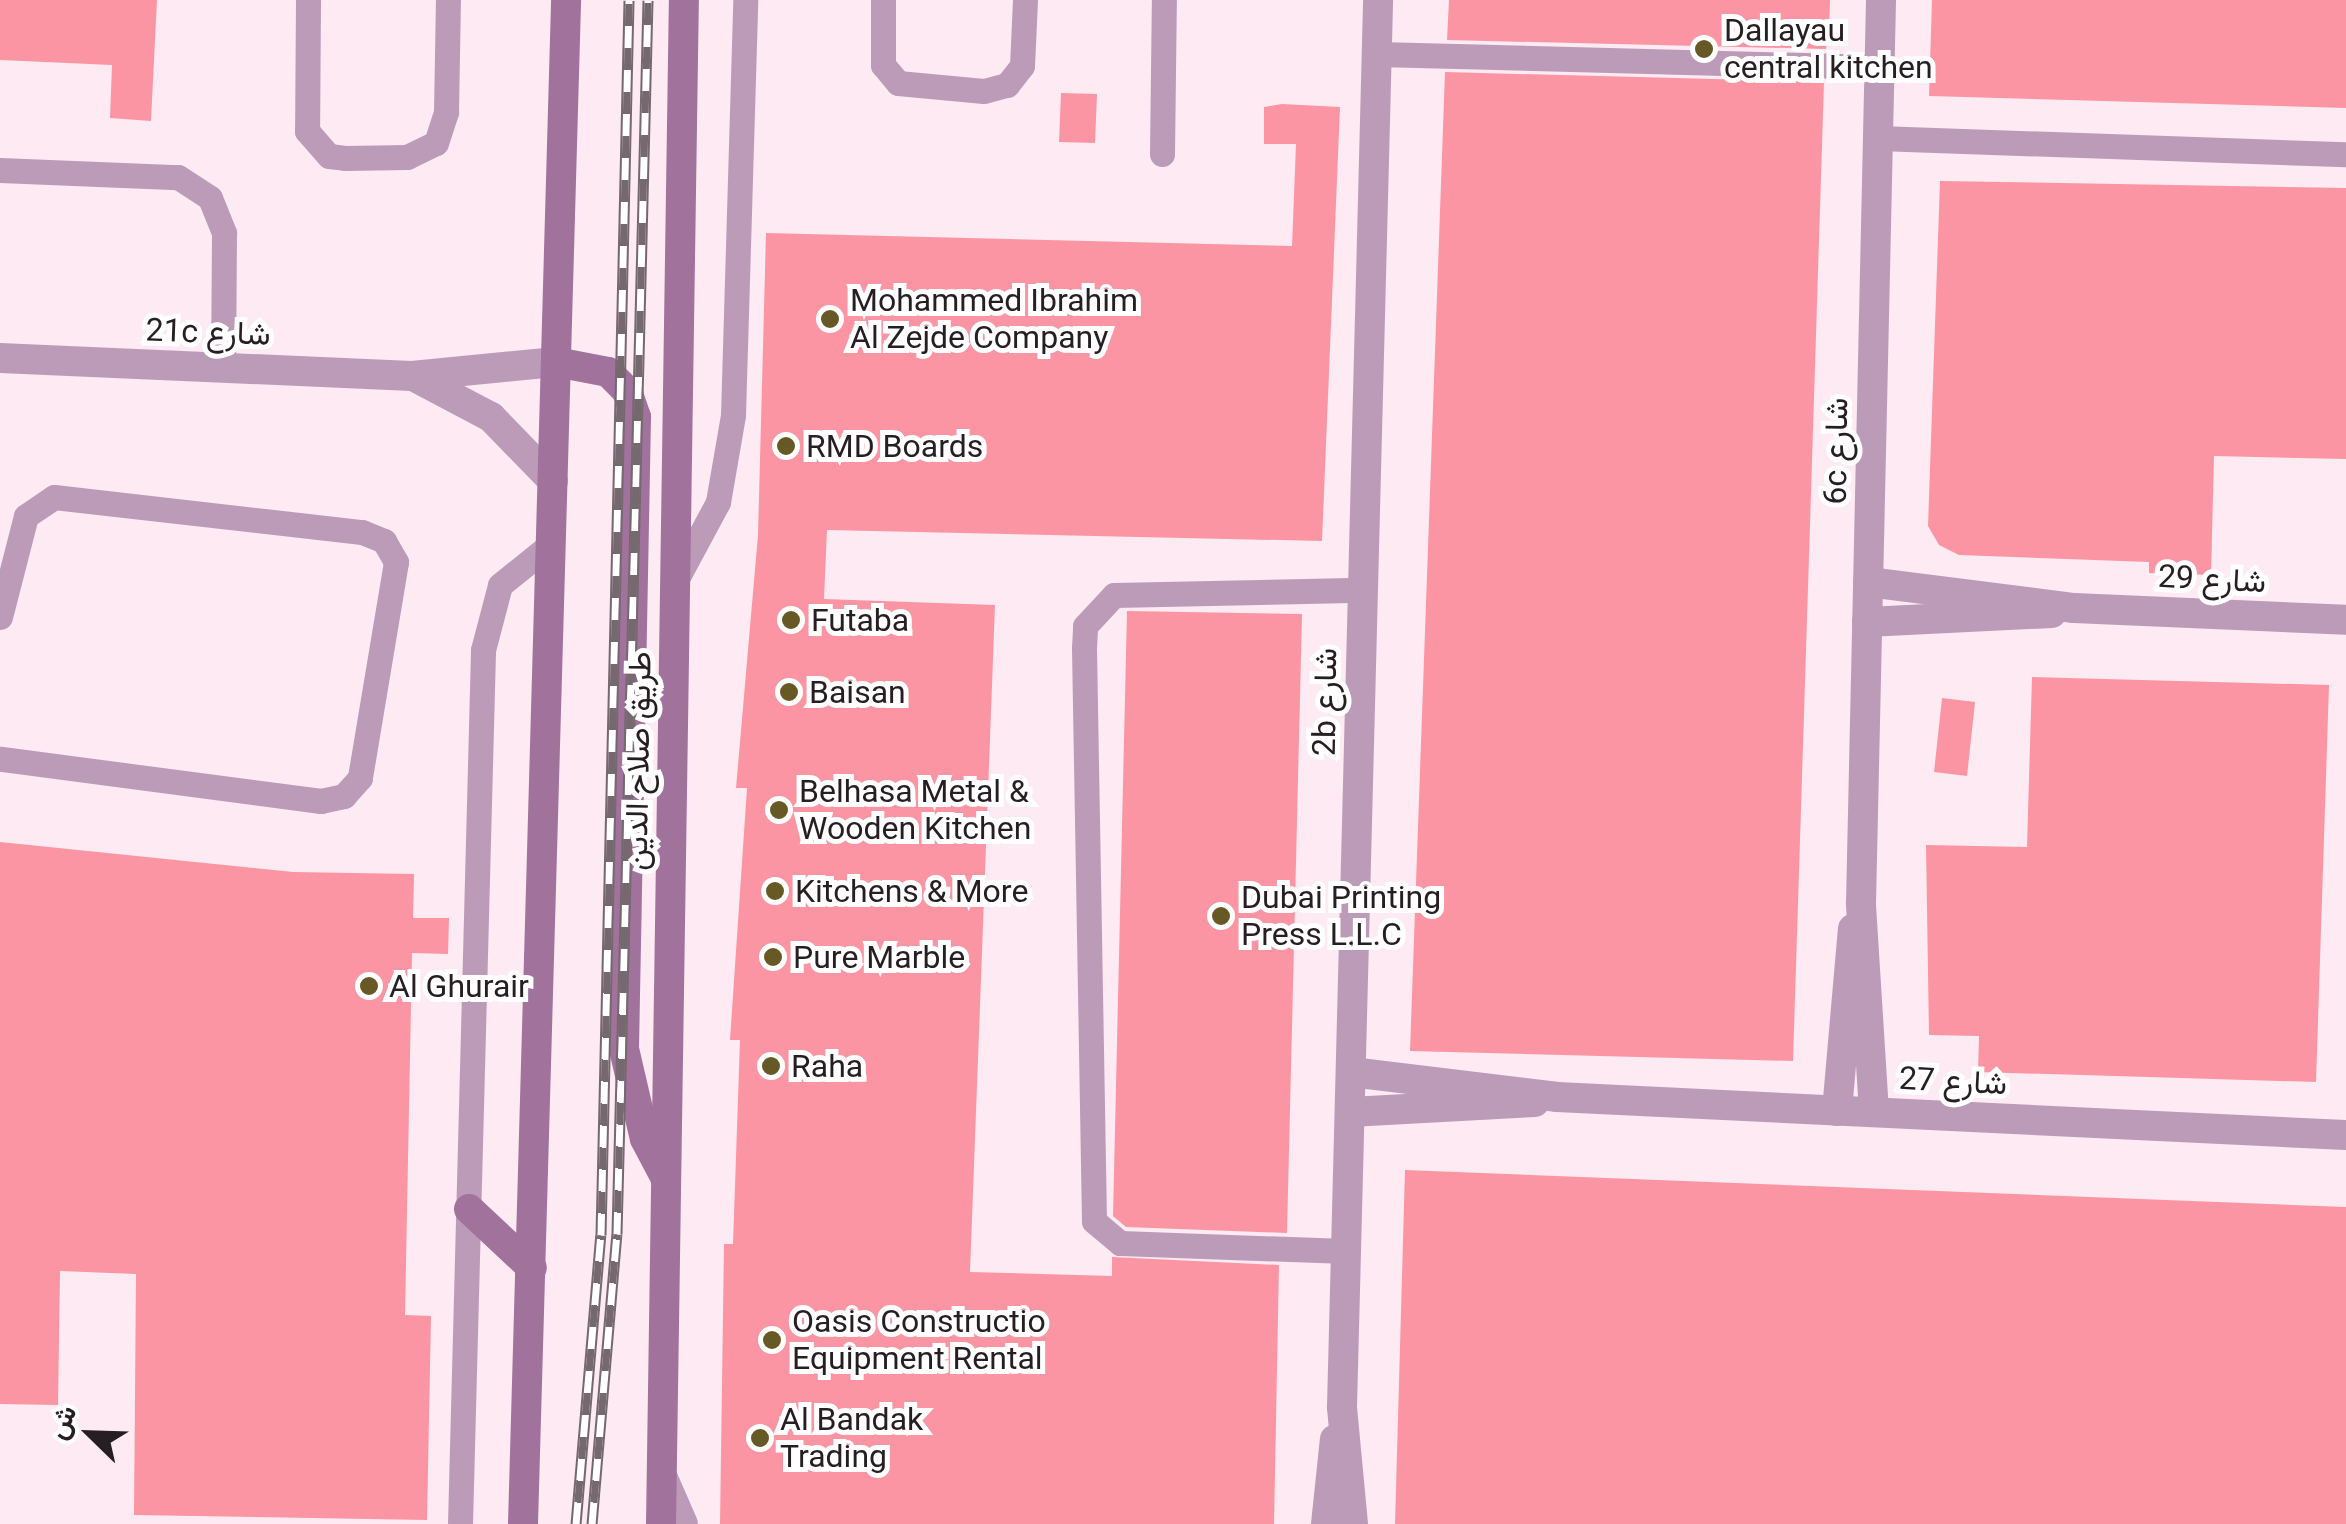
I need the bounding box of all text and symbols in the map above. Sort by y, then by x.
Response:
place label: Dallayau central kitchen [1724,12,1933,87]
marker: Dallayau central kitchen [1693,38,1715,60]
place label: Mohammed Ibrahim Al Zejde Company [850,282,1138,357]
marker: Mohammed Ibrahim Al Zejde Company [819,308,841,330]
street label: 21c شارع [145,311,271,353]
street label: 6c شارع [1816,397,1856,505]
place label: RMD Boards [806,427,983,465]
marker: RMD Boards [775,435,797,457]
street label: شارع 29 [2157,557,2267,601]
place label: Futaba [811,601,909,639]
marker: Futaba [780,609,802,631]
street label: 2b شارع [1305,648,1345,756]
street label: طريق صلاح الدين [617,651,659,871]
place label: Baisan [809,673,906,711]
marker: Baisan [778,681,800,703]
place label: Belhasa Metal & Wooden Kitchen [799,773,1031,848]
marker: Belhasa Metal & Wooden Kitchen [768,799,790,821]
place label: Kitchens & More [795,872,1028,910]
place label: Dubai Printing Press L.L.C [1241,879,1441,954]
marker: Kitchens & More [764,880,786,902]
marker: Dubai Printing Press L.L.C [1210,905,1232,927]
place label: Pure Marble [793,938,965,976]
marker: Pure Marble [762,946,784,968]
place label: Al Ghurair [389,967,529,1005]
marker: Al Ghurair [358,975,380,997]
place label: Raha [791,1047,863,1085]
marker: Raha [760,1055,782,1077]
street label: شارع 27 [1898,1059,2008,1103]
place label: Oasis Constructio Equipment Rental [792,1303,1046,1378]
marker: Oasis Constructio Equipment Rental [761,1329,783,1351]
north arrow [40,1384,140,1484]
text: ش [40,1400,84,1444]
place label: Al Bandak Trading [780,1401,923,1476]
marker: Al Bandak Trading [749,1427,771,1449]

